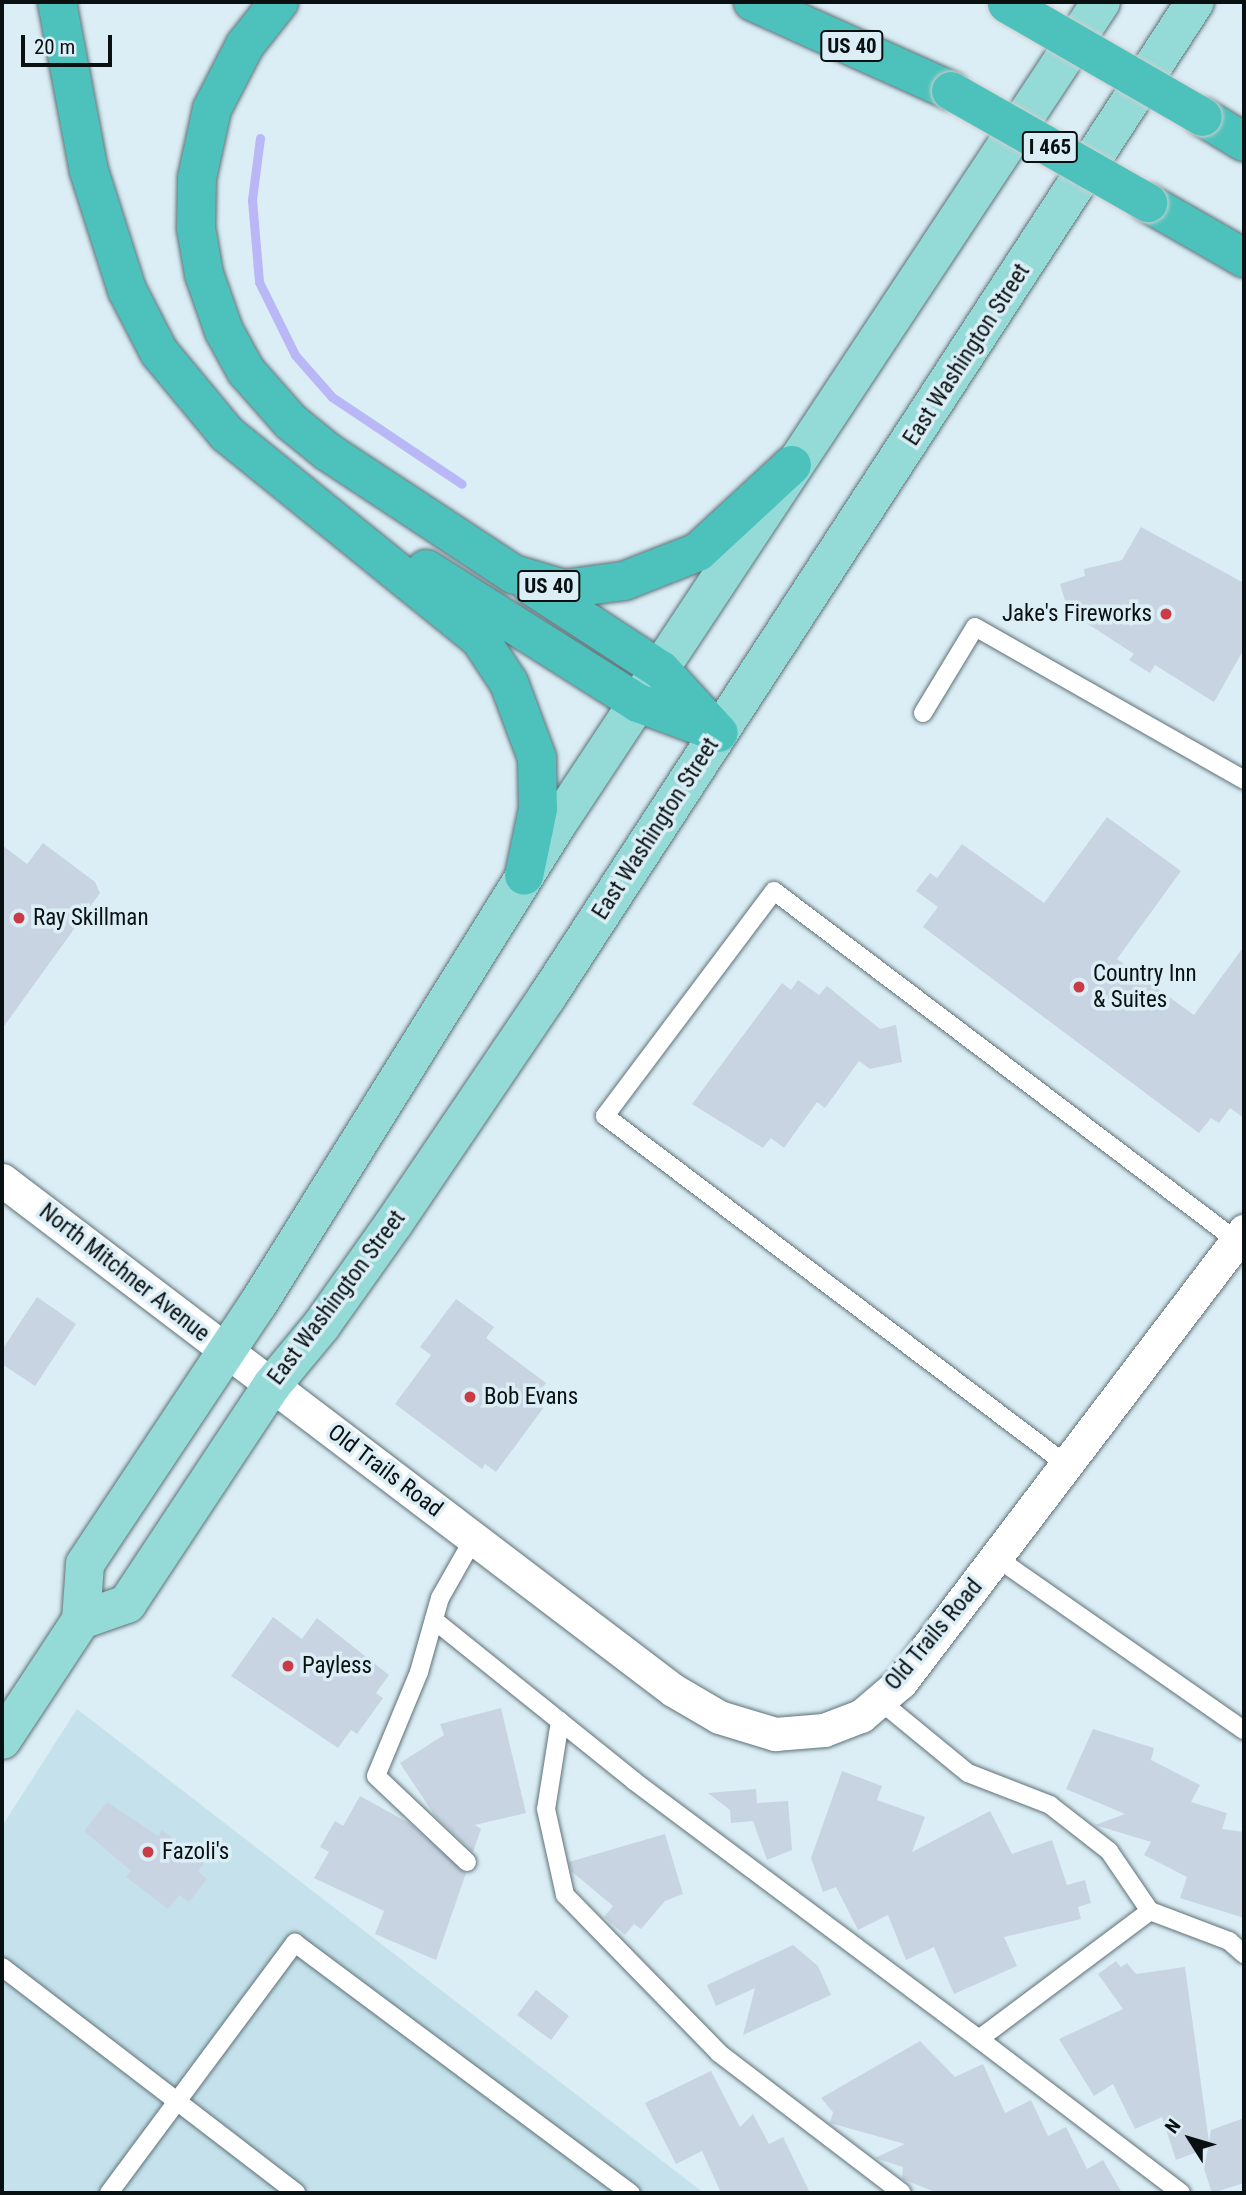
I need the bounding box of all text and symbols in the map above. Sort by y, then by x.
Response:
scale bar [24,21,116,65]
road number: US 40 [819,28,885,64]
text: 20 m [34,35,75,59]
road number: I 465 [1020,130,1080,164]
street label: East Washington Street [898,259,1036,451]
road number: US 40 [516,568,582,604]
place label: Jake's Fireworks [1002,600,1152,628]
marker: Jake's Fireworks [1158,606,1174,622]
street label: East Washington Street [587,733,725,925]
place label: Ray Skillman [33,904,149,932]
marker: Ray Skillman [11,910,27,926]
place label: Country Inn & Suites [1093,960,1197,1014]
marker: Country Inn & Suites [1071,979,1087,995]
street label: North Mitchner Avenue [33,1198,215,1348]
street label: East Washington Street [262,1205,412,1391]
place label: Bob Evans [484,1383,578,1411]
marker: Bob Evans [462,1389,478,1405]
street label: Old Trails Road [322,1419,448,1523]
street label: Old Trails Road [879,1574,989,1696]
place label: Payless [302,1652,372,1680]
marker: Payless [280,1658,296,1674]
place label: Fazoli's [162,1838,229,1866]
marker: Fazoli's [140,1844,156,1860]
north arrow [1155,2104,1225,2174]
text: N [1160,2114,1186,2138]

